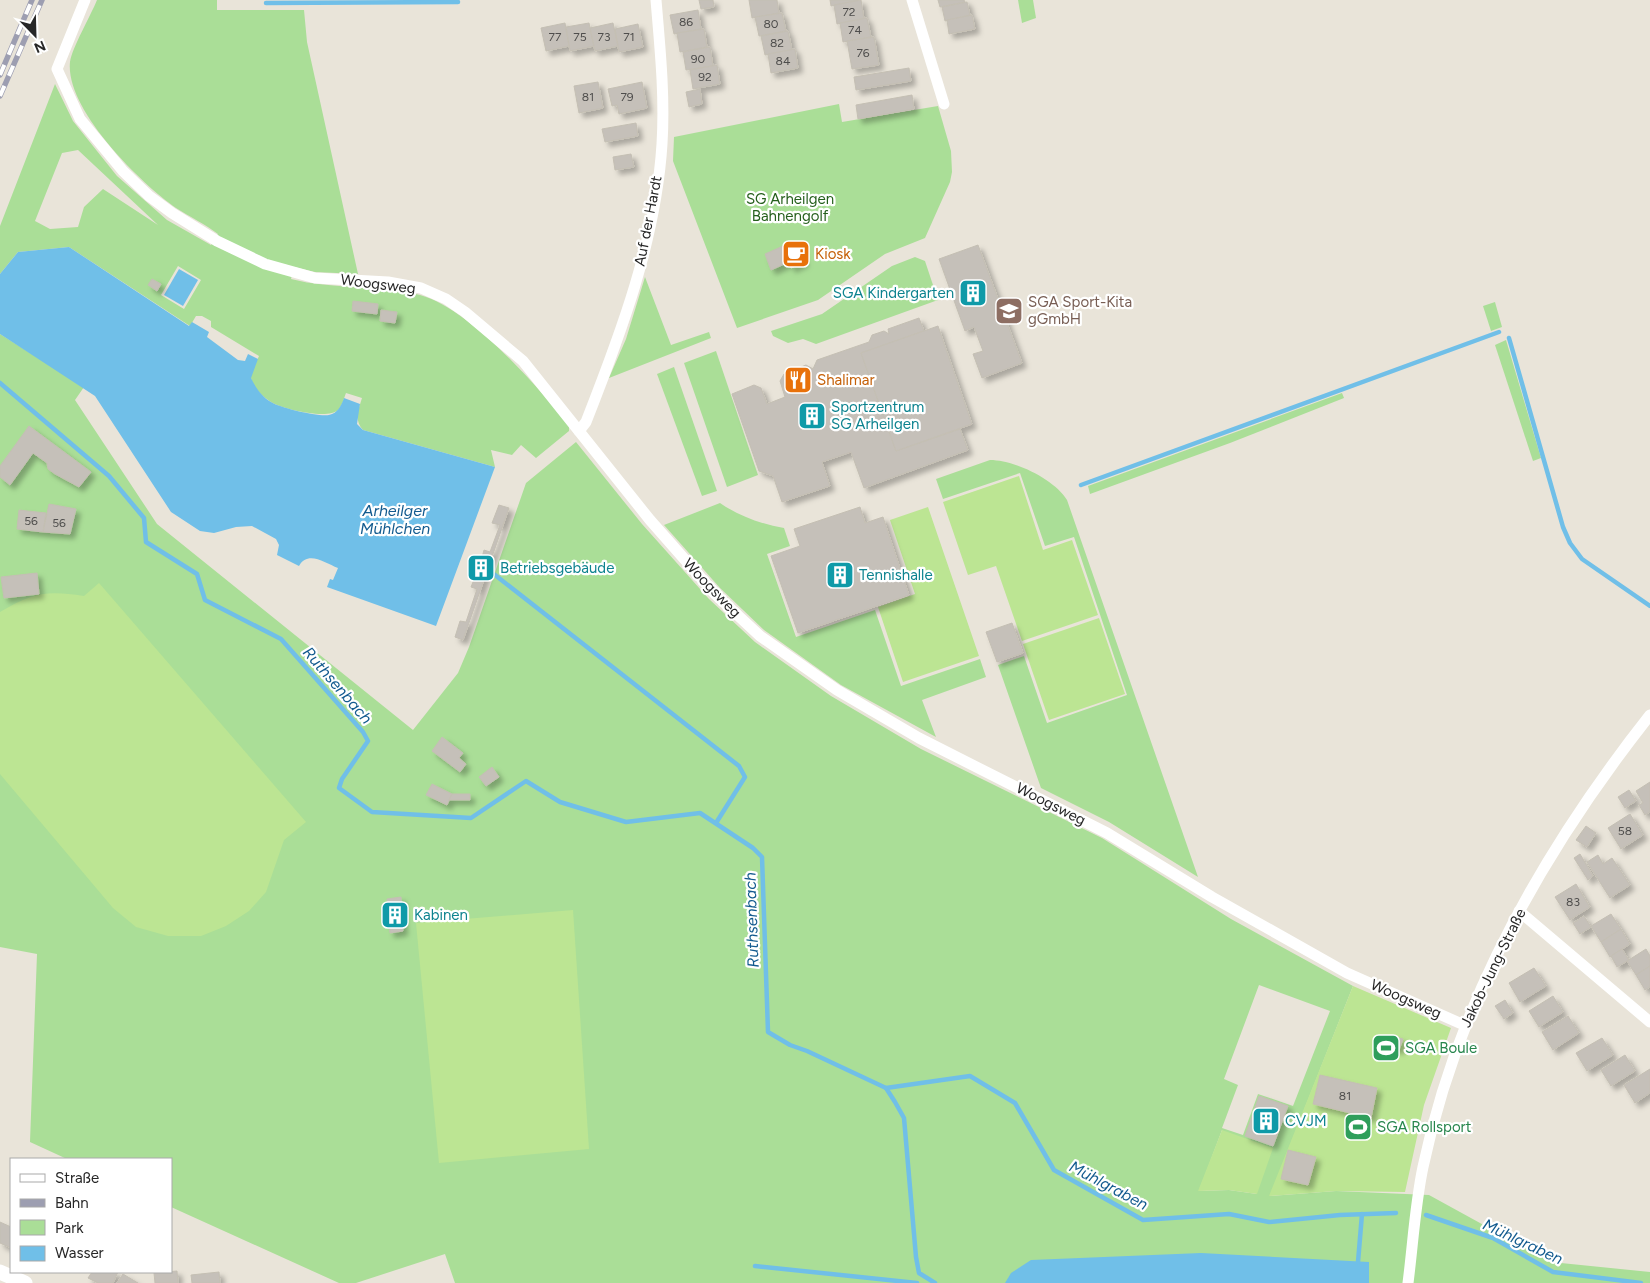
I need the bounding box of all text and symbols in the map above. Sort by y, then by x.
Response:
house number: 72 [842,5,856,19]
north arrow [10,10,60,60]
house number: 86 [679,15,693,29]
house number: 80 [763,17,779,31]
house number: 74 [848,23,862,37]
house number: 77 [549,30,562,44]
house number: 75 [573,30,587,44]
house number: 73 [598,30,610,44]
house number: 71 [623,30,635,44]
house number: 82 [770,36,784,50]
text: N [32,37,48,56]
house number: 76 [856,46,870,60]
house number: 90 [691,52,706,66]
house number: 84 [776,54,791,68]
house number: 92 [698,70,712,84]
house number: 81 [582,90,594,104]
house number: 79 [620,90,634,104]
street label: Auf der Hardt [630,174,666,268]
park label: SG Arheilgen Bahnengolf [746,190,834,225]
cafe icon: Kiosk [781,239,811,269]
place label: Kiosk [815,245,851,263]
street label: Woogsweg [339,270,417,298]
building icon: SGA Kindergarten [958,278,988,308]
place label: SGA Kindergarten [833,284,954,302]
place label: SGA Sport-Kita gGmbH [1028,293,1132,328]
school or university icon: SGA Sport-Kita gGmbH [994,296,1024,326]
restaurant icon: Shalimar [783,365,813,395]
place label: Shalimar [817,371,875,389]
place label: Sportzentrum SG Arheilgen [831,398,924,433]
building icon: Sportzentrum SG Arheilgen [797,401,827,431]
water label: Arheilger Mühlchen [360,501,430,538]
house number: 56 [24,514,38,528]
house number: 56 [52,516,66,530]
building icon: Betriebsgebäude [466,553,496,583]
street label: Woogsweg [679,555,745,621]
place label: Betriebsgebäude [500,559,614,577]
building icon: Tennishalle [825,560,855,590]
place label: Tennishalle [859,566,933,584]
water label: Ruthsenbach [299,643,376,728]
street label: Woogsweg [1013,779,1089,829]
house number: 58 [1618,824,1632,838]
water label: Ruthsenbach [740,872,763,968]
house number: 83 [1566,895,1580,909]
building icon: Kabinen [380,900,410,930]
place label: Kabinen [414,906,468,924]
street label: Jakob-Jung-Straße [1456,906,1530,1030]
street label: Woogsweg [1368,975,1444,1023]
sports icon: SGA Boule [1371,1033,1401,1063]
place label: SGA Boule [1405,1039,1477,1057]
house number: 81 [1339,1089,1351,1103]
building icon: CVJM [1251,1106,1281,1136]
place label: CVJM [1285,1112,1327,1130]
sports icon: SGA Rollsport [1343,1112,1373,1142]
place label: SGA Rollsport [1377,1118,1472,1136]
water label: Mühlgraben [1066,1157,1151,1214]
legend [10,1158,172,1273]
text: Straße [55,1169,99,1187]
text: Bahn [55,1194,89,1212]
water label: Mühlgraben [1480,1215,1566,1268]
text: Park [55,1219,84,1237]
text: Wasser [55,1244,104,1262]

